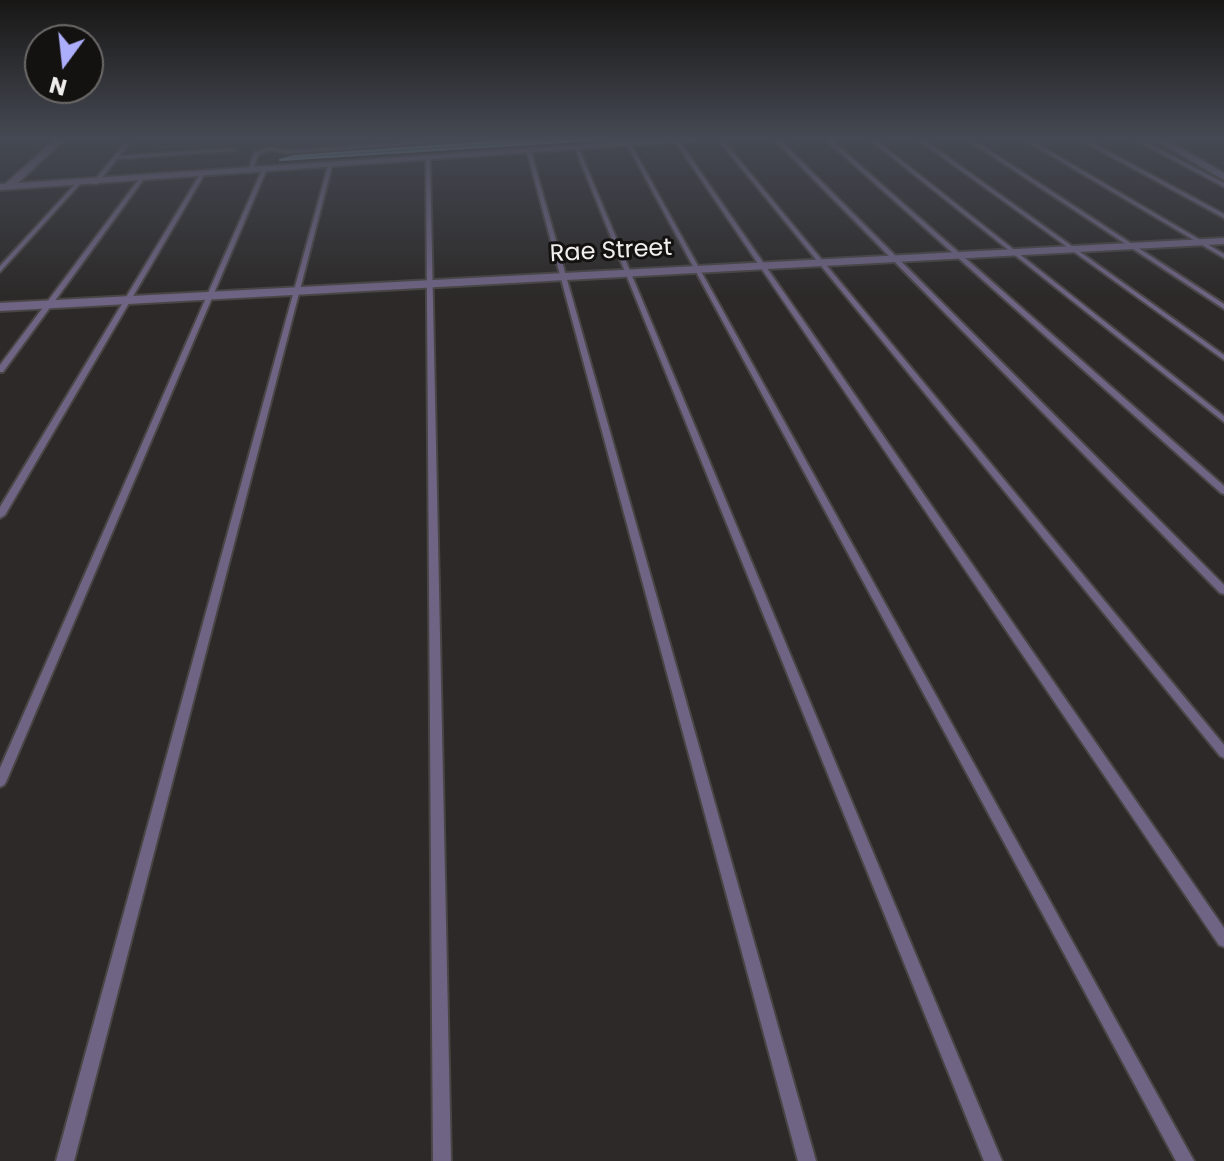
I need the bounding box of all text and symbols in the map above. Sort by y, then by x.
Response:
north arrow [24,24,104,104]
text: N [46,69,70,103]
street label: Rae Street [549,234,673,270]

